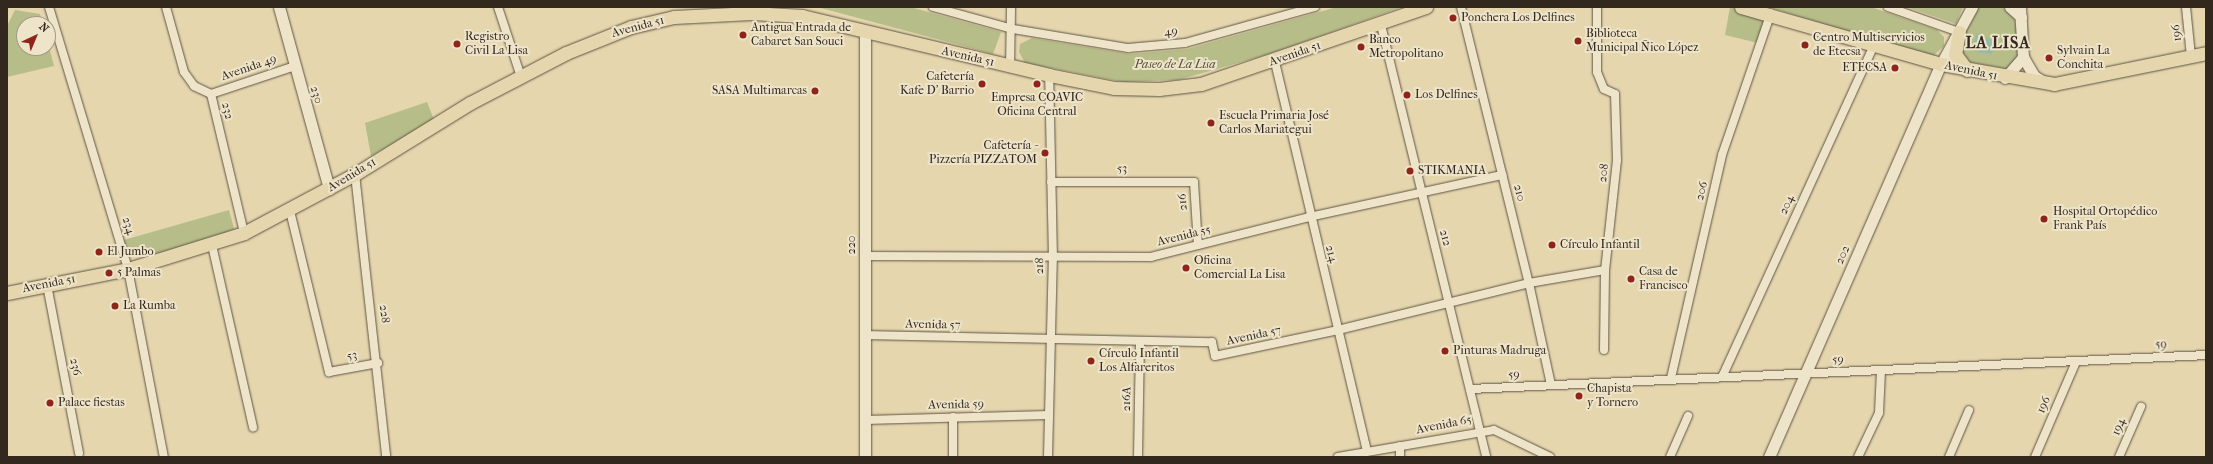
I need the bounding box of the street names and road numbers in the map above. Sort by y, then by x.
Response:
street label: Avenida 51 [610,13,666,41]
street label: 49 [1164,24,1178,40]
street label: 196 [2169,24,2185,42]
street label: Avenida 51 [1267,38,1323,70]
street label: Avenida 51 [940,44,996,70]
street label: Avenida 49 [219,52,279,84]
street label: Avenida 51 [1943,58,1999,84]
street label: 230 [307,85,325,105]
street label: 232 [218,101,236,121]
street label: Avenida 51 [325,155,379,195]
street label: 53 [1117,162,1127,176]
street label: 208 [1596,163,1612,183]
street label: 206 [1693,180,1711,202]
street label: 210 [1510,183,1528,203]
street label: 216 [1175,193,1191,211]
street label: 204 [1776,193,1798,217]
street label: 234 [118,215,138,237]
street label: Avenida 55 [1156,222,1212,250]
street label: 212 [1436,228,1454,248]
street label: 220 [845,236,859,254]
street label: 202 [1833,243,1853,267]
street label: 214 [1322,244,1340,264]
street label: 218 [1033,258,1047,274]
street label: Avenida 51 [21,272,77,296]
street label: 228 [376,304,392,324]
street label: Avenida 57 [905,317,961,333]
street label: Avenida 57 [1225,323,1283,349]
street label: 59 [2155,338,2167,352]
street label: 53 [346,348,358,364]
street label: 59 [1832,353,1844,367]
street label: 236 [66,357,84,377]
street label: 59 [1508,368,1520,382]
street label: 216A [1120,387,1134,411]
street label: 196 [2034,394,2054,416]
street label: Avenida 59 [928,397,984,413]
street label: Avenida 65 [1415,413,1473,437]
street label: 194 [2109,416,2129,438]

